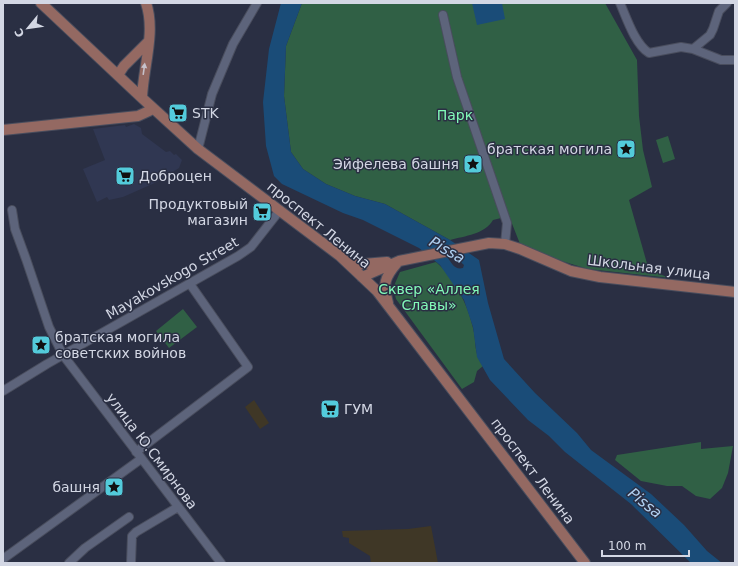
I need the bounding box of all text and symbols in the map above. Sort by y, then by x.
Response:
north arrow [8,8,48,48]
text: С [12,26,27,39]
one-way arrow [141,63,147,75]
supermarket icon: STK [167,102,189,124]
place label: STK [192,105,219,121]
park label: Парк [437,107,473,123]
place icon: братская могила [615,138,637,160]
place label: братская могила [487,141,612,157]
place icon: Эйфелева башня [462,153,484,175]
place label: Эйфелева башня [333,156,459,172]
supermarket icon: Доброцен [114,165,136,187]
place label: Доброцен [139,168,212,184]
street label: проспект Ленина [264,178,374,272]
place label: Продуктовый магазин [148,196,248,228]
supermarket icon: Продуктовый магазин [251,201,273,223]
street label: Mayakovskogo Street [103,233,241,322]
water label: Pissa [426,233,468,267]
street label: Школьная улица [586,251,712,283]
park label: Сквер «Аллея Славы» [378,281,480,313]
place label: братская могила советских войнов [55,329,186,361]
place icon: братская могила советских войнов [30,334,52,356]
street label: улица Ю.Смирнова [103,390,201,512]
supermarket icon: ГУМ [319,398,341,420]
place label: ГУМ [344,401,373,417]
street label: проспект Ленина [488,415,578,527]
place icon: башня [103,476,125,498]
place label: башня [52,479,100,495]
water label: Pissa [625,484,665,522]
scale bar [602,532,689,558]
text: 100 m [608,539,646,553]

